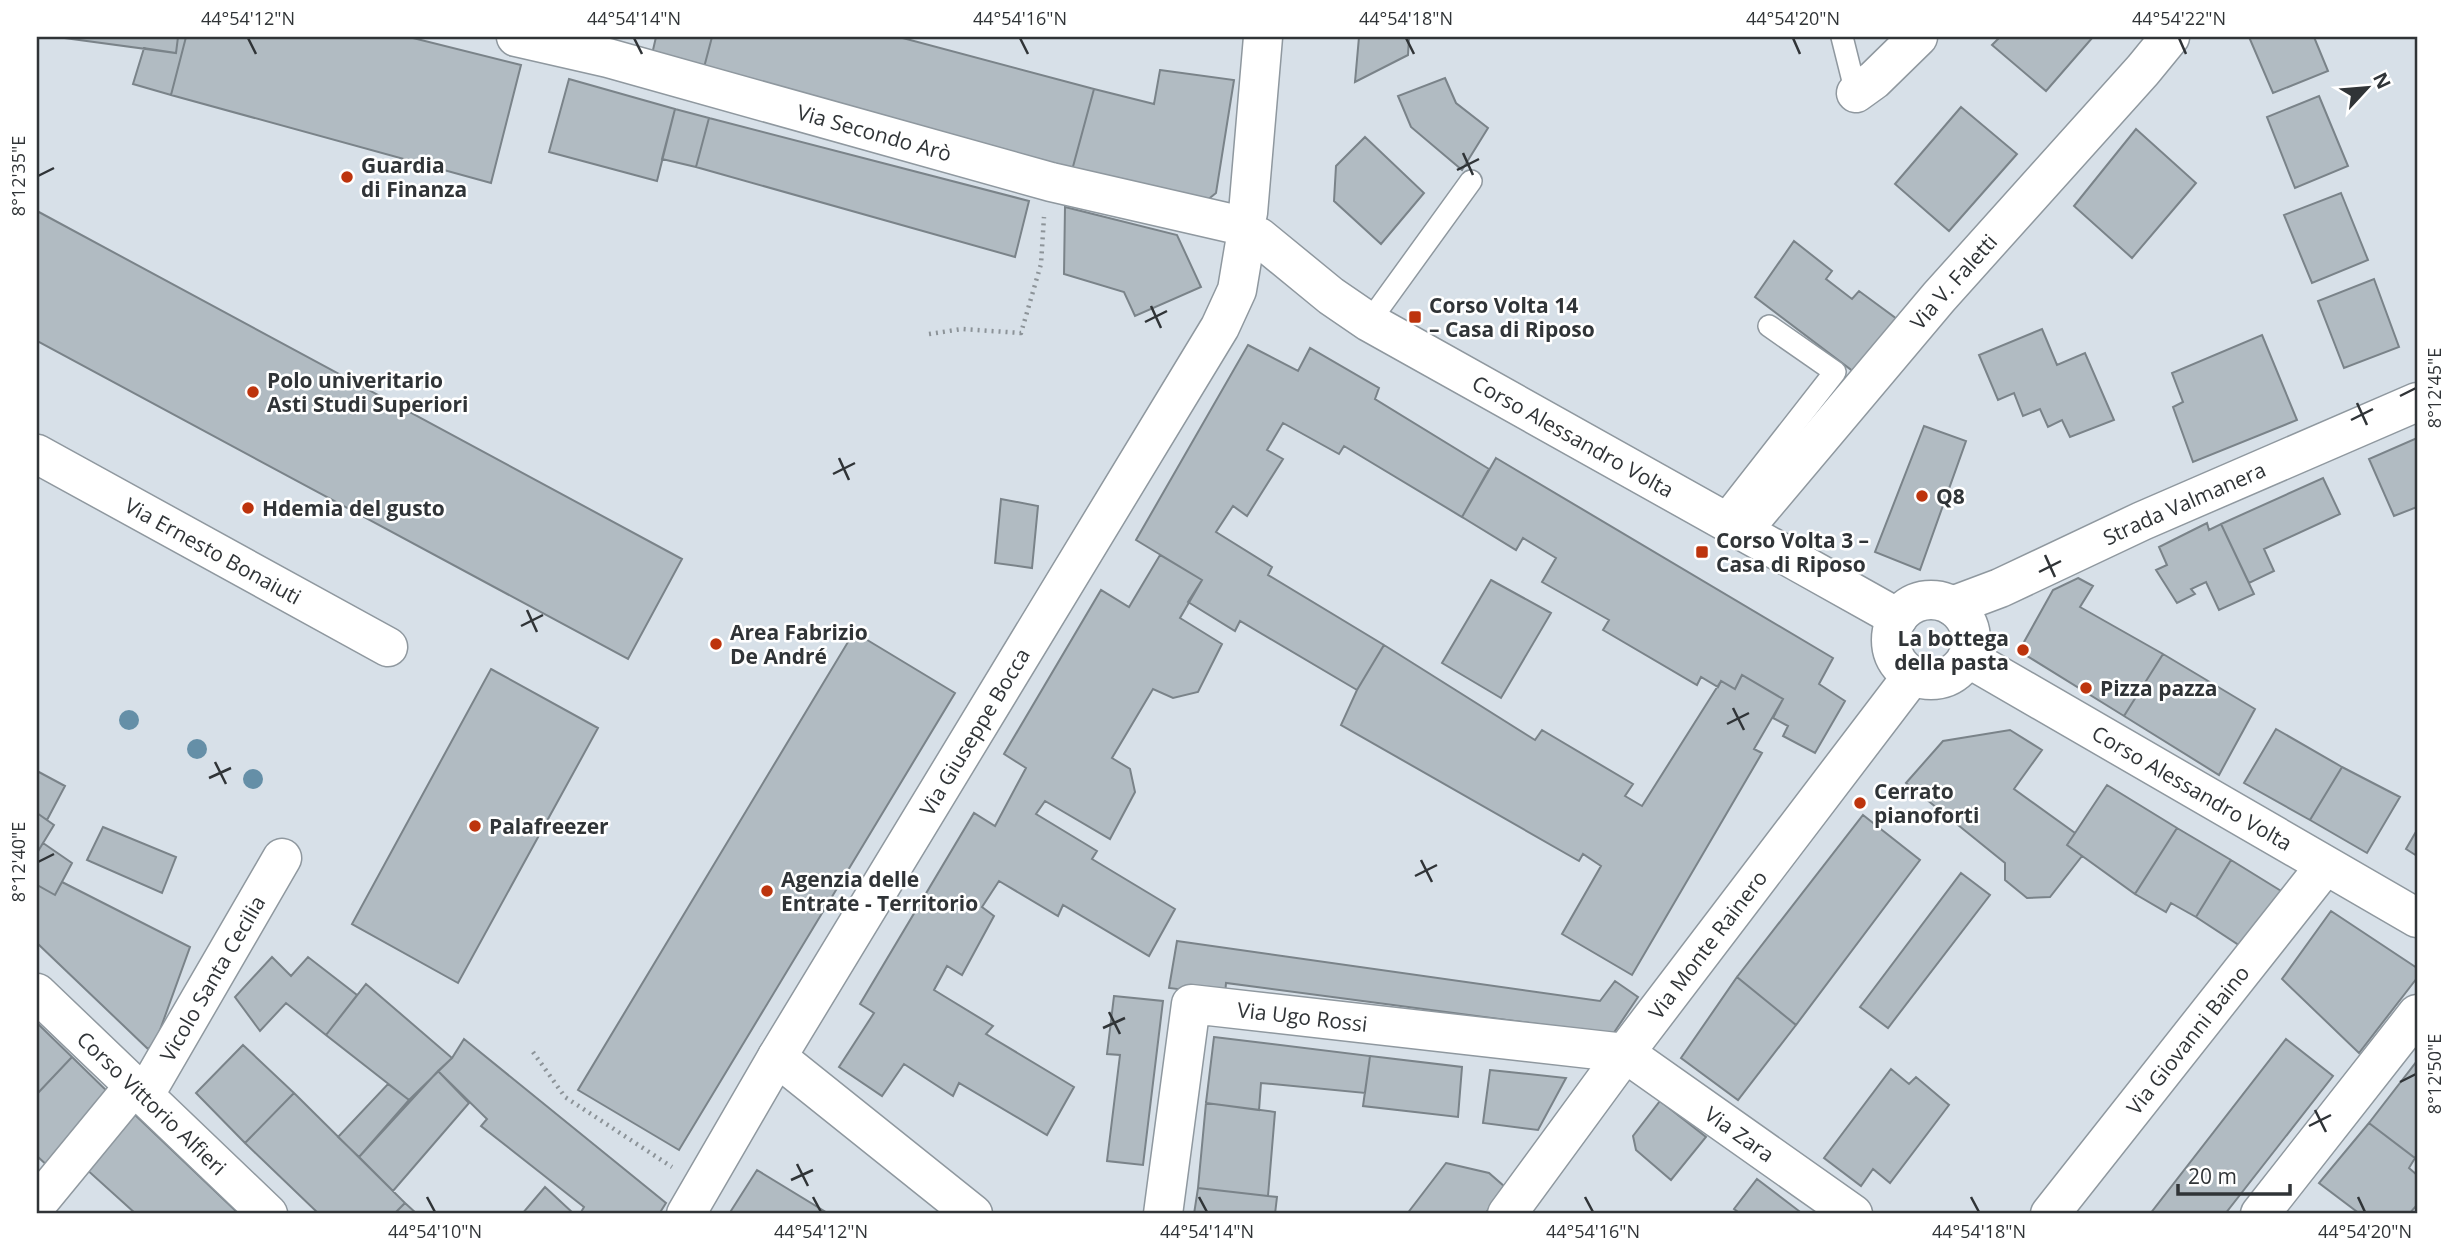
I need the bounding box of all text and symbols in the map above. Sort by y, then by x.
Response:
text: 44°54'12"N [201,6,295,30]
text: 44°54'14"N [587,6,681,30]
text: 44°54'16"N [973,6,1067,30]
text: 44°54'18"N [1359,6,1453,30]
text: 44°54'20"N [1746,6,1840,30]
text: 44°54'22"N [2132,6,2226,30]
north arrow [2332,52,2402,122]
text: N [2367,68,2397,93]
street label: Via Secondo Arò [794,98,955,168]
text: 8°12'35"E [6,136,30,216]
place label: Guardia di Finanza [361,151,467,203]
marker: Guardia di Finanza [339,169,355,185]
street label: Via V. Faletti [1904,228,2003,335]
place label: Corso Volta 14 – Casa di Riposo [1429,291,1595,343]
marker: Corso Volta 14 – Casa di Riposo [1407,309,1423,325]
text: 8°12'45"E [2422,348,2446,428]
place label: Polo univeritario Asti Studi Superiori [267,366,469,418]
street label: Corso Alessandro Volta [1467,369,1679,504]
marker: Polo univeritario Asti Studi Superiori [245,384,261,400]
street label: Strada Valmanera [2098,455,2270,551]
place label: Q8 [1936,482,1965,510]
marker: Q8 [1914,488,1930,504]
street label: Via Ernesto Bonaiuti [120,491,306,611]
place label: Hdemia del gusto [262,494,445,522]
marker: Hdemia del gusto [240,500,256,516]
place label: Corso Volta 3 – Casa di Riposo [1716,526,1869,578]
marker: Corso Volta 3 – Casa di Riposo [1694,544,1710,560]
place label: Area Fabrizio De André [730,618,868,670]
place label: La bottega della pasta [1894,624,2009,676]
marker: Area Fabrizio De André [708,636,724,652]
marker: La bottega della pasta [2015,642,2031,658]
street label: Via Giuseppe Bocca [913,643,1036,821]
place label: Pizza pazza [2100,674,2217,702]
marker: Pizza pazza [2078,680,2094,696]
street label: Corso Alessandro Volta [2087,719,2297,857]
place label: Cerrato pianoforti [1874,777,1979,829]
marker: Cerrato pianoforti [1852,795,1868,811]
place label: Palafreezer [489,812,609,840]
marker: Palafreezer [467,818,483,834]
text: 8°12'40"E [6,822,30,902]
street label: Via Monte Rainero [1642,864,1773,1025]
place label: Agenzia delle Entrate - Territorio [781,865,978,917]
marker: Agenzia delle Entrate - Territorio [759,883,775,899]
street label: Vicolo Santa Cecilia [153,890,271,1066]
street label: Via Giovanni Baino [2120,959,2255,1120]
street label: Via Ugo Rossi [1236,995,1369,1038]
street label: Corso Vittorio Alfieri [71,1025,233,1181]
text: 8°12'50"E [2422,1034,2446,1114]
street label: Via Zara [1699,1100,1780,1168]
scale bar [2178,1153,2290,1197]
text: 20 m [2188,1162,2237,1190]
text: 44°54'10"N [388,1219,482,1243]
text: 44°54'12"N [774,1219,868,1243]
text: 44°54'14"N [1160,1219,1254,1243]
text: 44°54'16"N [1546,1219,1640,1243]
text: 44°54'18"N [1932,1219,2026,1243]
text: 44°54'20"N [2318,1219,2412,1243]

